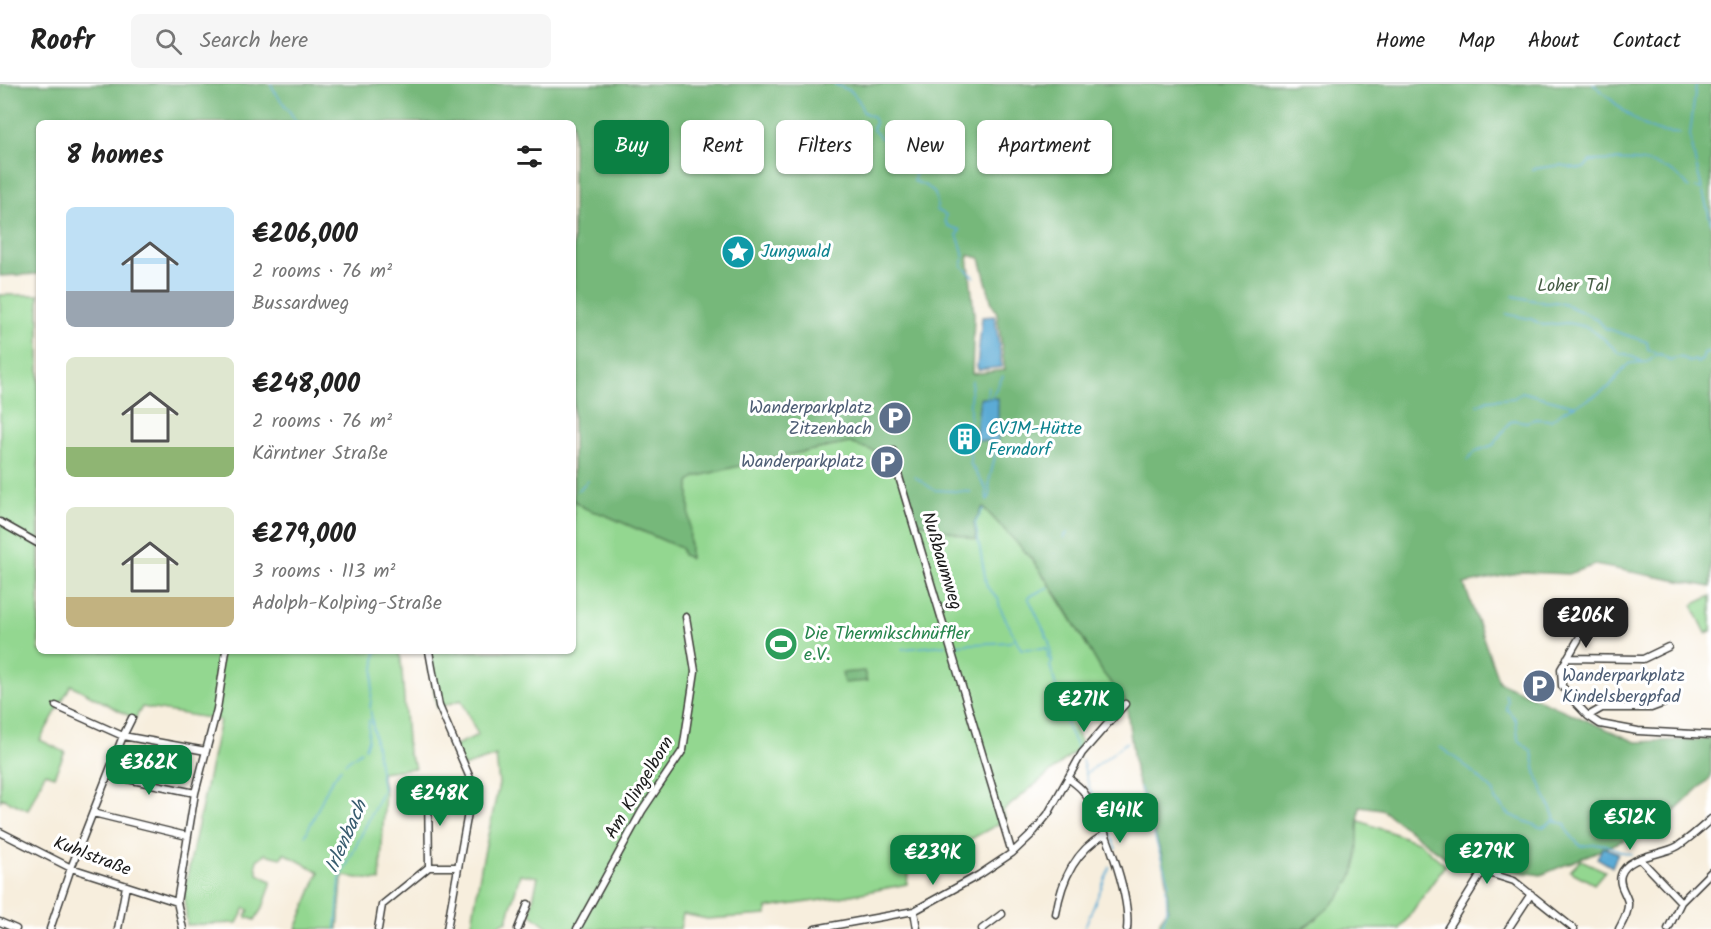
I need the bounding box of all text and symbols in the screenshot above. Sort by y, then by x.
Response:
search box [131,14,551,68]
text: Roofr [30,19,95,64]
text: Search here [200,24,308,59]
icon: search [152,25,185,58]
text: Home [1376,25,1425,58]
text: Map [1458,25,1495,58]
text: About [1528,25,1579,58]
text: Contact [1612,25,1681,58]
chip: Buy [594,120,669,174]
chip: Rent [681,120,764,174]
chip: Filters [776,120,873,174]
chip: New [885,120,965,174]
chip: Apartment [977,120,1112,174]
text: 8 homes [66,135,164,177]
icon: filters [513,140,546,173]
text: €206,000 [252,214,358,256]
icon: home [114,231,186,303]
place icon: Jungwald [720,234,756,270]
place label: Jungwald [761,238,831,267]
text: 2 rooms · 76 m² [252,256,392,288]
park label: Loher Tal [1537,272,1609,301]
text: Bussardweg [252,288,349,320]
text: €248,000 [252,364,360,406]
icon: home [114,381,186,453]
place label: Wanderparkplatz Zitzenbach [749,394,872,444]
parking icon: Wanderparkplatz Zitzenbach [877,400,913,436]
text: 2 rooms · 76 m² [252,406,392,438]
place label: CVJM-Hütte Ferndorf [988,415,1082,465]
building icon: CVJM-Hütte Ferndorf [947,421,983,457]
text: Kärntner Straße [252,438,388,470]
parking icon: Wanderparkplatz [869,444,905,480]
place label: Wanderparkplatz [741,448,864,477]
street label: Nußbaumweg [912,508,970,614]
text: €279,000 [252,514,356,556]
icon: home [114,531,186,603]
text: 3 rooms · 113 m² [252,556,395,588]
text: Adolph-Kolping-Straße [252,588,442,620]
pin: €206K [1544,598,1628,649]
text: €206K [1557,601,1615,633]
place label: Die Thermikschnüffler e.V. [804,620,971,670]
sports icon: Die Thermikschnüffler e.V. [763,626,799,662]
place label: Wanderparkplatz Kindelsbergpfad [1562,662,1685,712]
parking icon: Wanderparkplatz Kindelsbergpfad [1521,668,1557,704]
pin: €271K [1042,682,1126,733]
text: €271K [1058,685,1110,717]
street label: Am Klingelborn [598,731,682,845]
pin: €362K [107,745,191,796]
text: €362K [120,748,178,780]
pin: €248K [398,776,482,827]
text: €248K [410,779,470,811]
water label: Irlenbach [317,793,378,879]
pin: €141K [1078,793,1162,844]
text: €141K [1096,796,1144,828]
pin: €512K [1588,800,1672,851]
text: €512K [1604,803,1656,835]
street label: Kuhlstraße [49,829,135,885]
pin: €279K [1445,834,1529,885]
pin: €239K [891,835,975,886]
text: €279K [1459,837,1515,869]
text: €239K [904,838,962,870]

